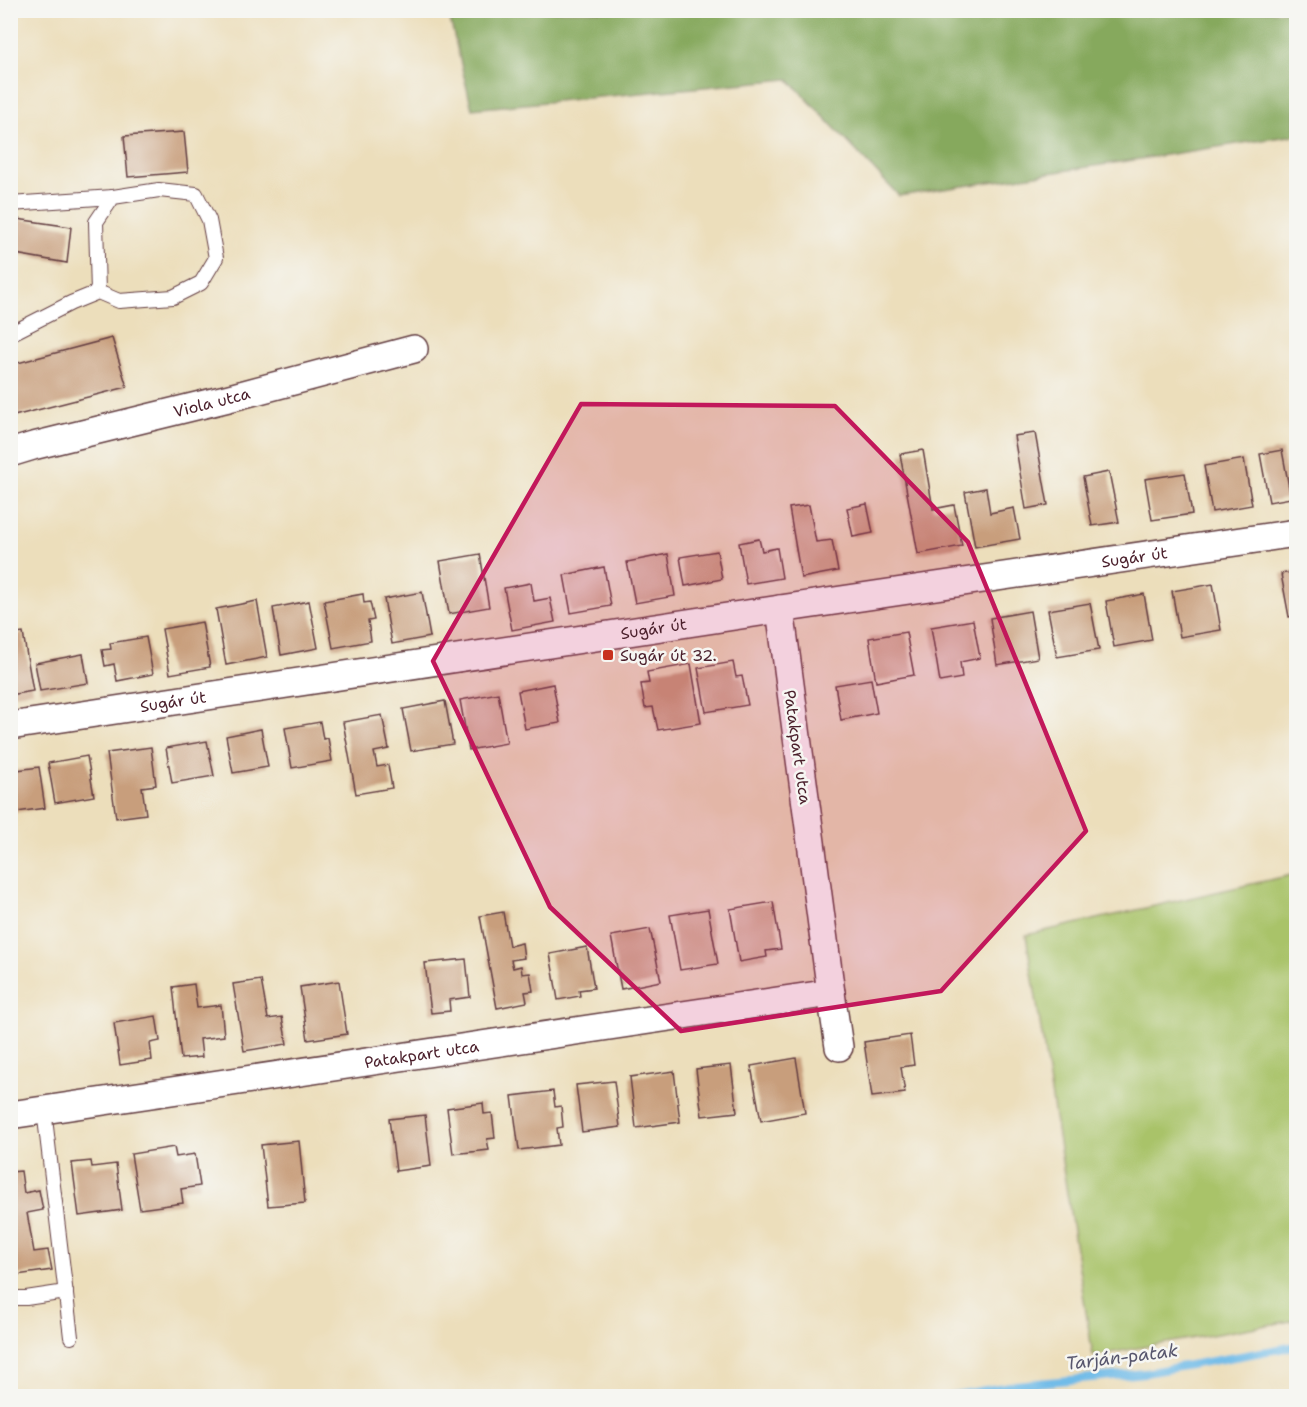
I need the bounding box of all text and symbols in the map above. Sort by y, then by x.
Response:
street label: Viola utca [171,383,253,422]
street label: Sugár út [1100,542,1169,573]
street label: Sugár út [619,613,688,644]
place label: Sugár út 32. [620,645,717,666]
marker: Sugár út 32. [601,648,615,662]
street label: Sugár út [139,686,208,717]
street label: Patakpart utca [779,688,816,806]
street label: Patakpart utca [363,1035,480,1073]
water label: Tarján-patak [1065,1338,1180,1376]

